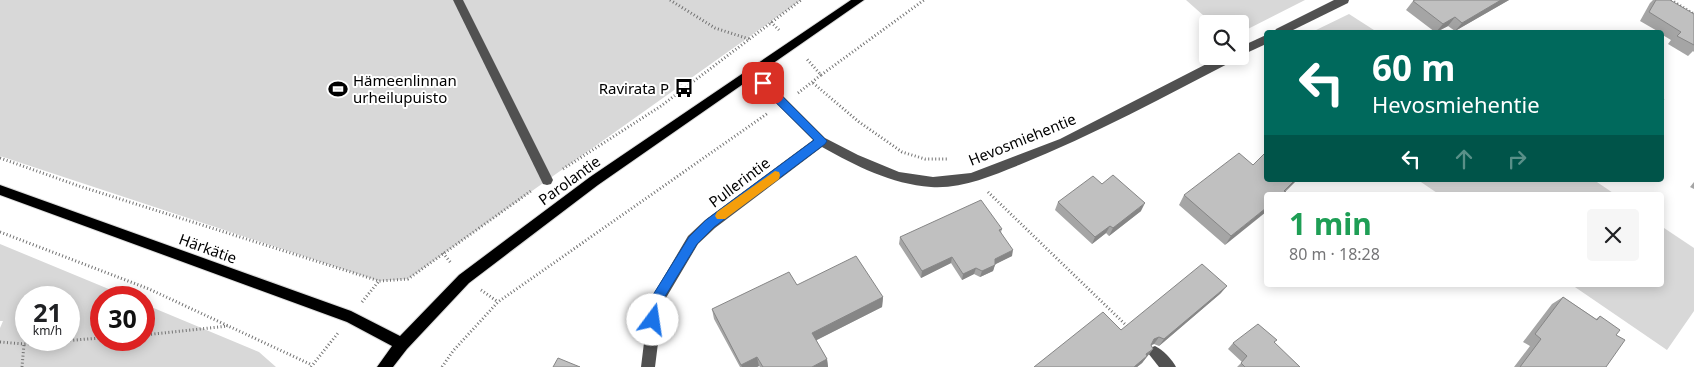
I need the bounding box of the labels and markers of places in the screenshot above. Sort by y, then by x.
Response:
pin [742,62,784,104]
place label: Hämeenlinnan urheilupuisto [353,70,457,107]
bus stop icon: Ravirata P [673,77,695,99]
sports icon: Hämeenlinnan urheilupuisto [327,78,349,100]
place label: Ravirata P [599,78,669,98]

